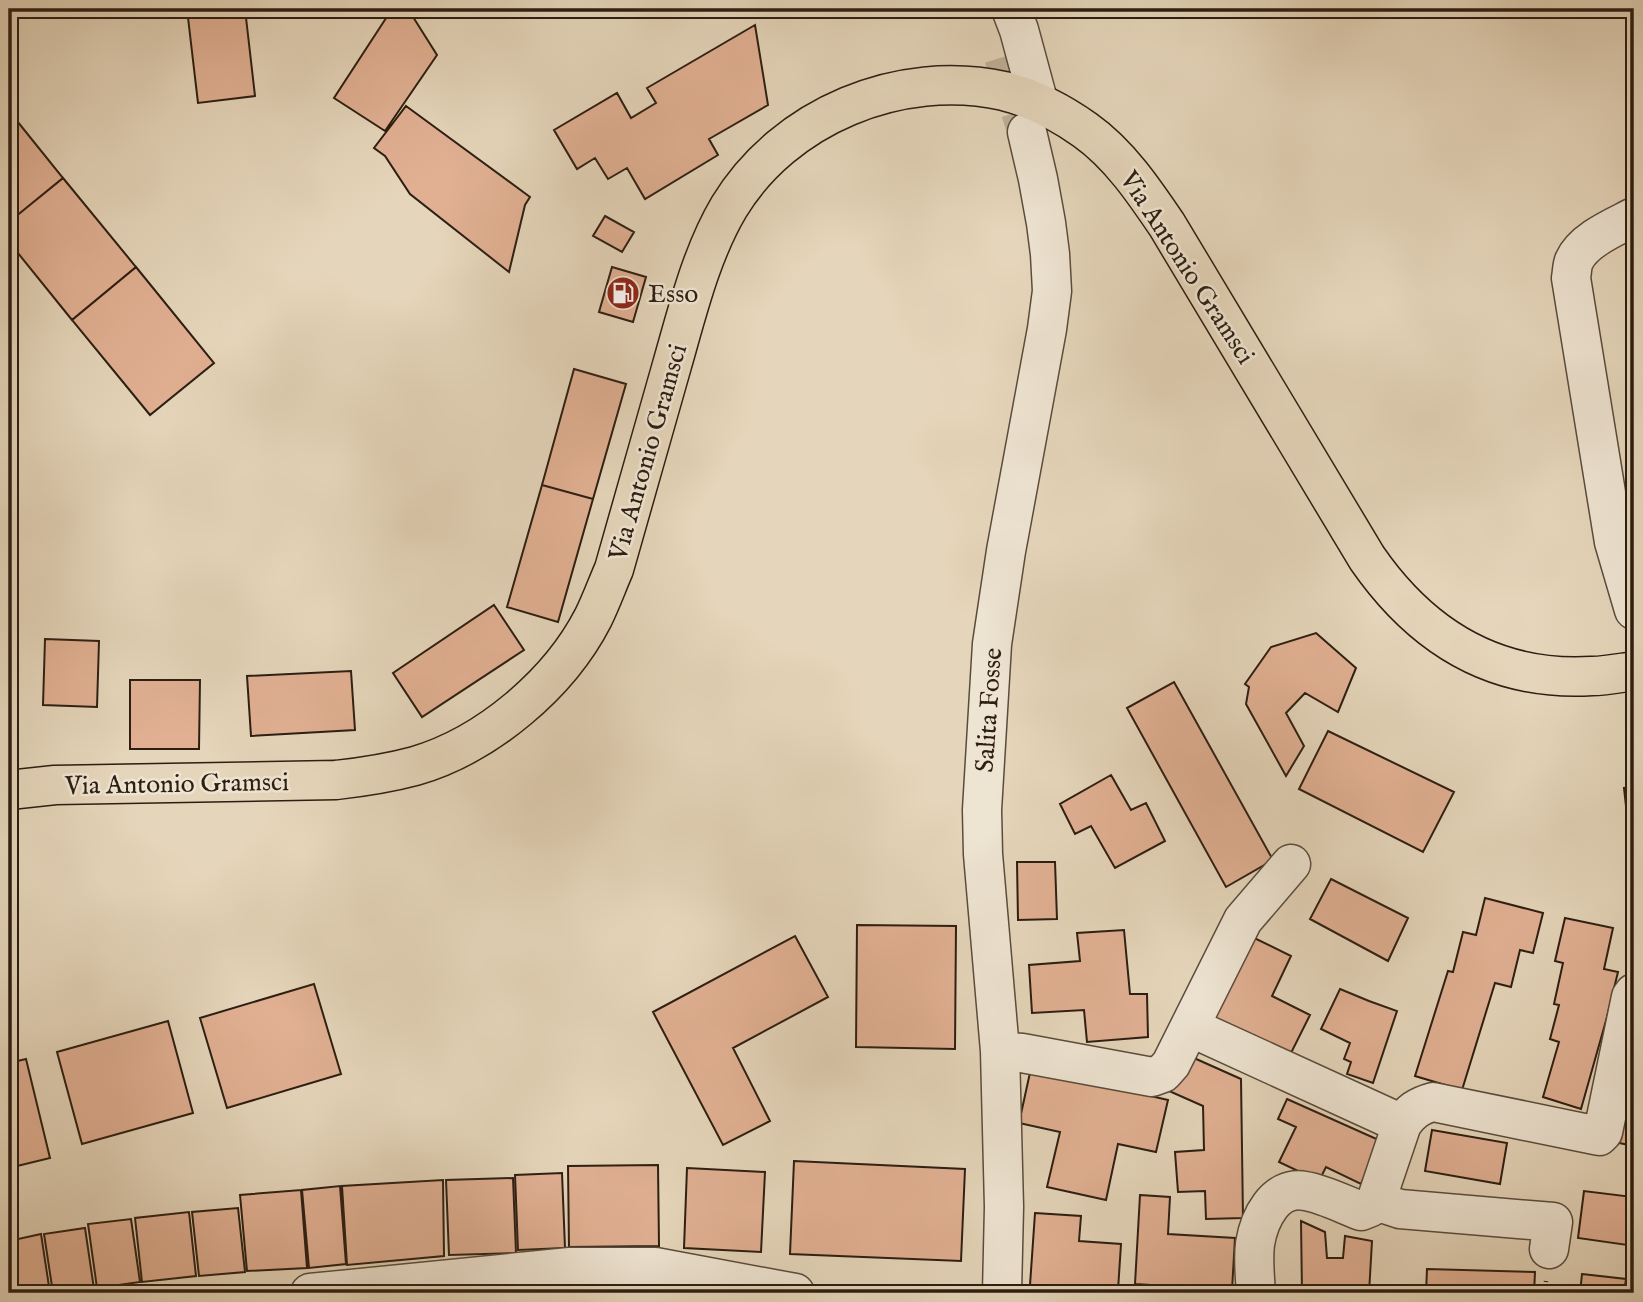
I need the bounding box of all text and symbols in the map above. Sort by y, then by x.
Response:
street label: Via Antonio Gramsci [1111,164,1262,371]
fuel station icon: Esso [604,274,642,312]
place label: Esso [648,278,698,311]
street label: Via Antonio Gramsci [601,340,695,566]
street label: Salita Fosse [969,647,1010,774]
street label: Via Antonio Gramsci [64,766,289,803]

